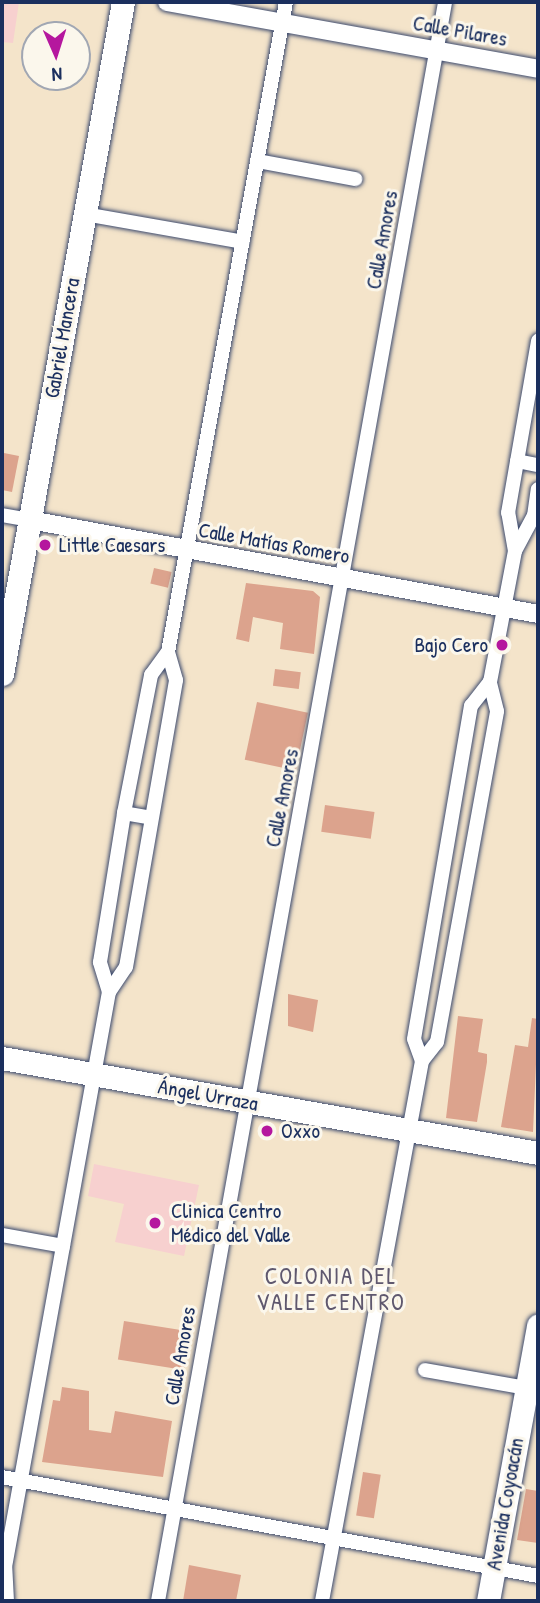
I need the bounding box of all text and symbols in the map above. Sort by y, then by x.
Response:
street label: Calle Pilares [411,10,509,52]
north arrow [21,21,91,91]
text: N [51,62,63,88]
street label: Calle Amores [361,189,403,291]
street label: Gabriel Mancera [39,276,85,400]
street label: Calle Matías Romero [196,517,352,569]
place label: Little Caesars [59,532,165,558]
marker: Little Caesars [37,537,53,553]
place label: Bajo Cero [414,632,488,658]
marker: Bajo Cero [494,637,510,653]
street label: Calle Amores [260,747,304,849]
street label: Ángel Urraza [156,1074,260,1116]
place label: Oxxo [281,1118,320,1144]
marker: Oxxo [259,1123,275,1139]
place label: Clinica Centro Médico del Valle [171,1198,291,1248]
marker: Clinica Centro Médico del Valle [145,1213,165,1233]
district label: COLONIA DEL VALLE CENTRO [258,1262,404,1316]
street label: Calle Amores [159,1305,201,1407]
street label: Avenida Coyoacán [481,1436,529,1572]

